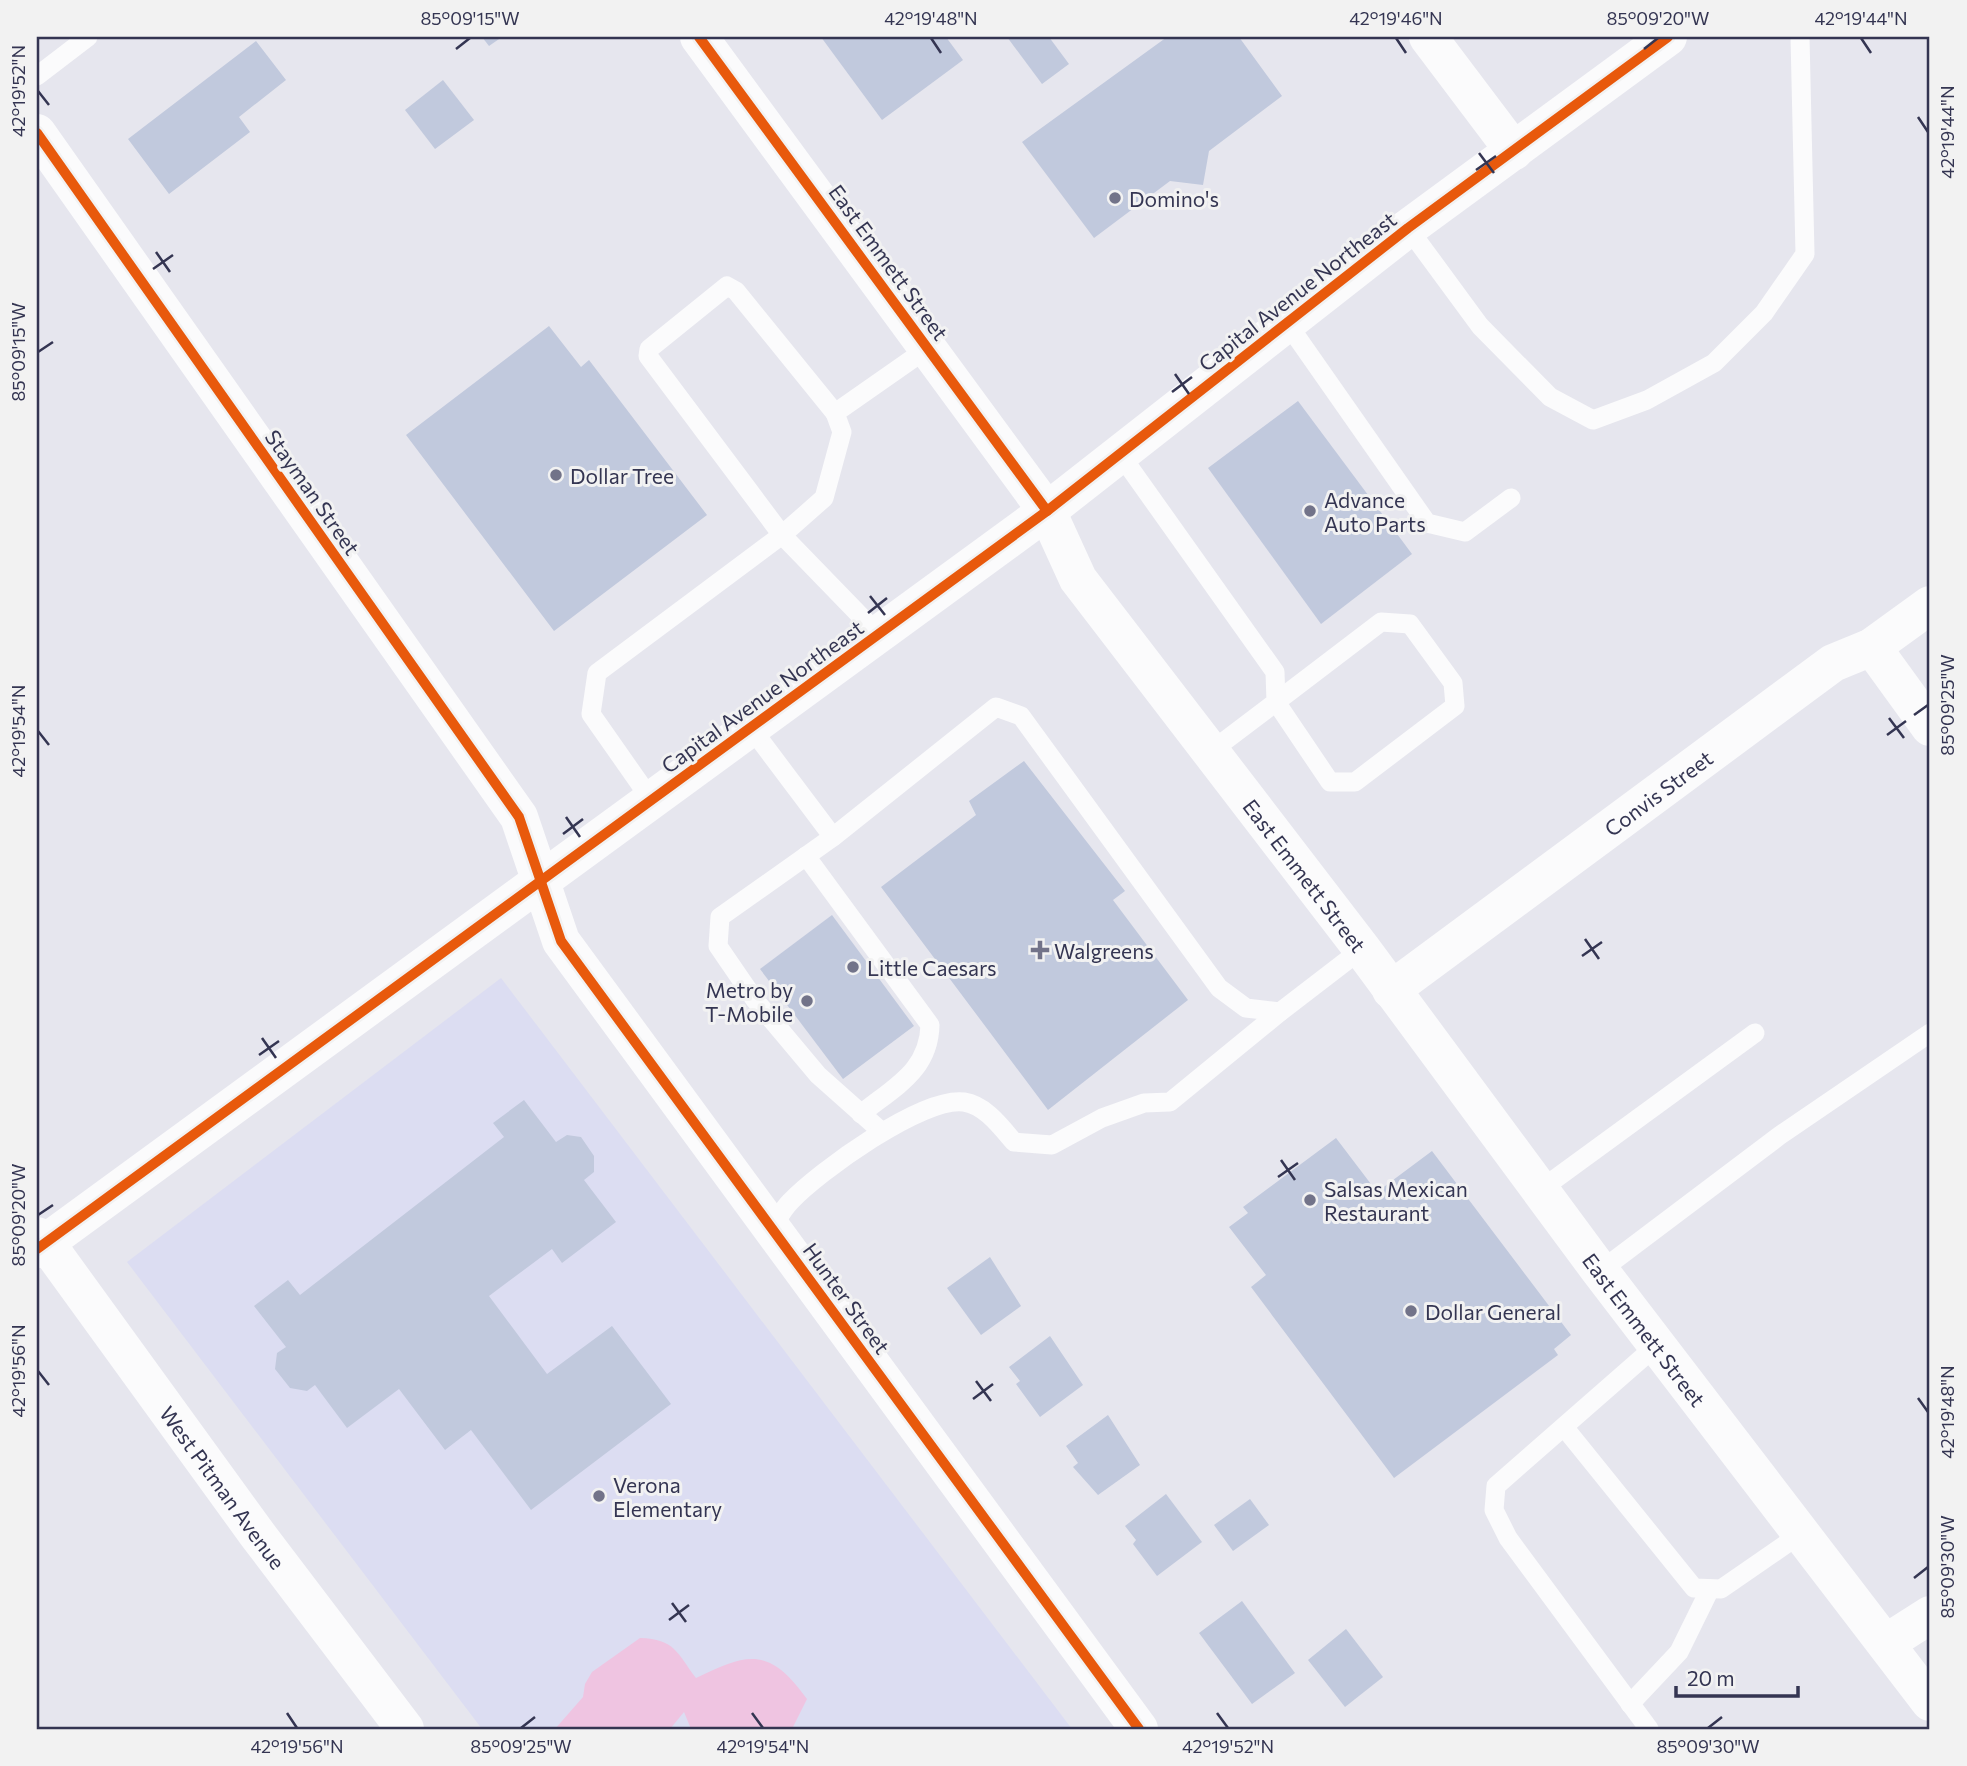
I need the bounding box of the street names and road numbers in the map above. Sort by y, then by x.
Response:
street label: East Emmett Street [824,179,954,345]
street label: Capital Avenue Northeast [1193,206,1401,376]
street label: Stayman Street [261,425,365,559]
street label: Capital Avenue Northeast [656,614,868,778]
street label: Convis Street [1599,744,1717,841]
street label: East Emmett Street [1239,794,1372,957]
street label: Hunter Street [798,1238,896,1358]
street label: East Emmett Street [1578,1248,1711,1411]
street label: West Pitman Avenue [155,1401,291,1573]

